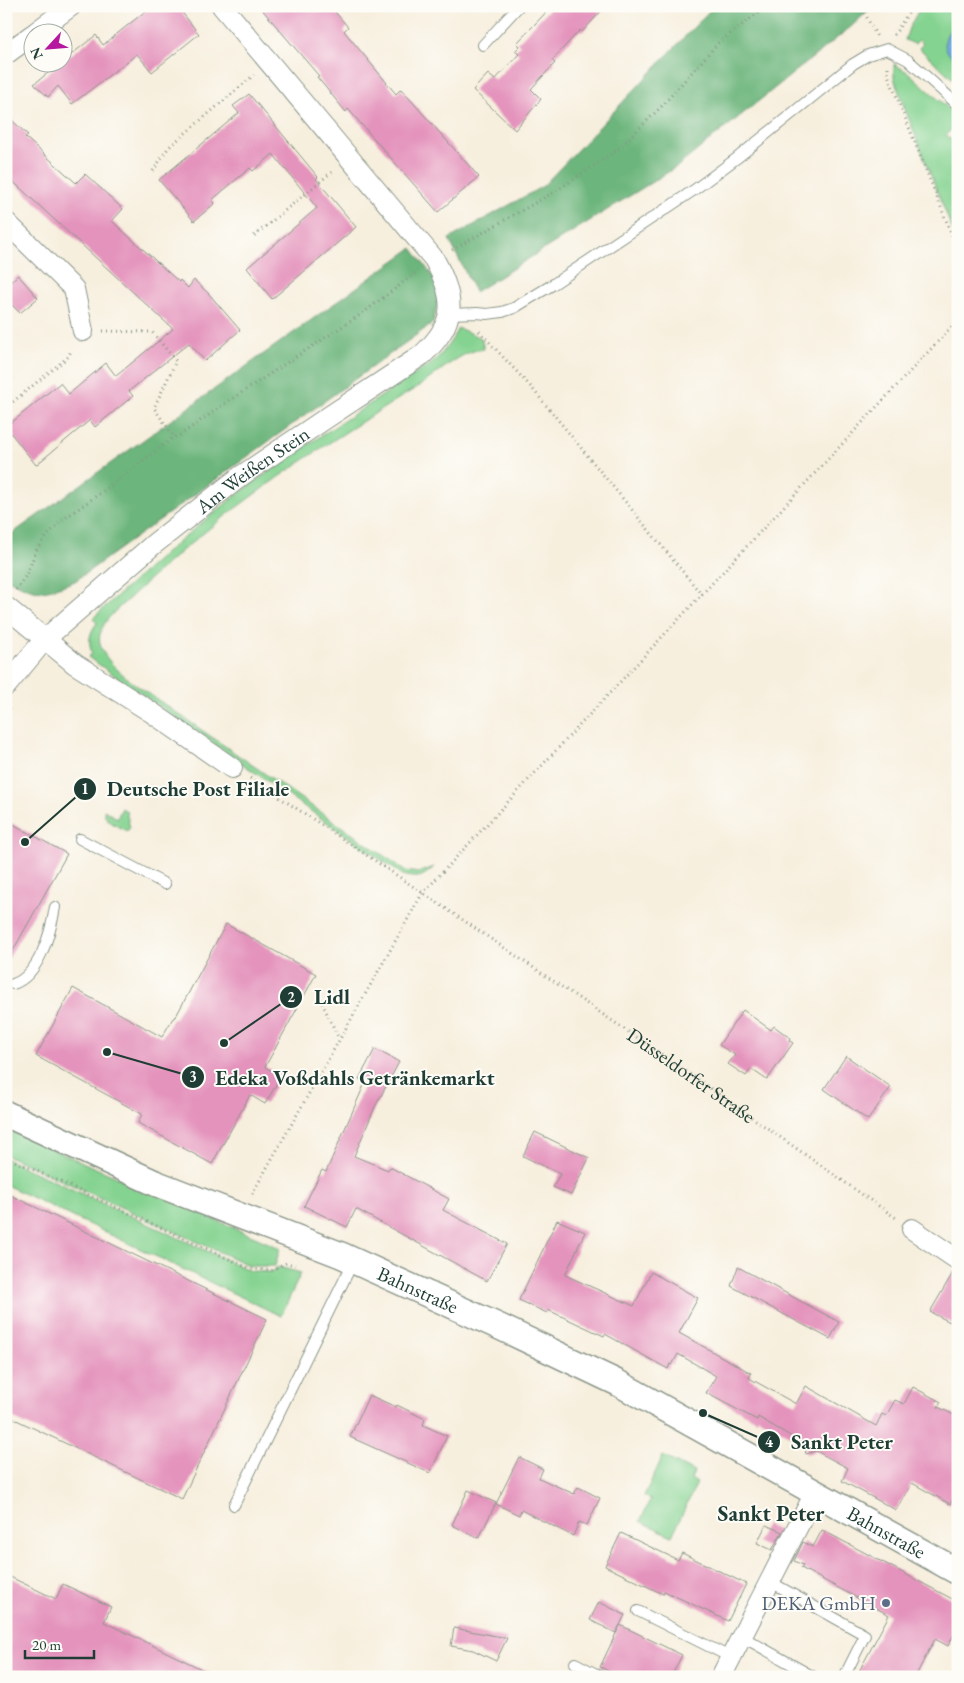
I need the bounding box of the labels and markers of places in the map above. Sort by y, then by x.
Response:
callout: Deutsche Post Filiale [72,771,300,807]
callout: Lidl [279,979,360,1015]
callout: Edeka Voßdahls Getränkemarkt [180,1059,505,1095]
callout: Sankt Peter [756,1424,903,1460]
place label: DEKA GmbH [762,1590,876,1616]
marker: DEKA GmbH [880,1597,892,1609]

